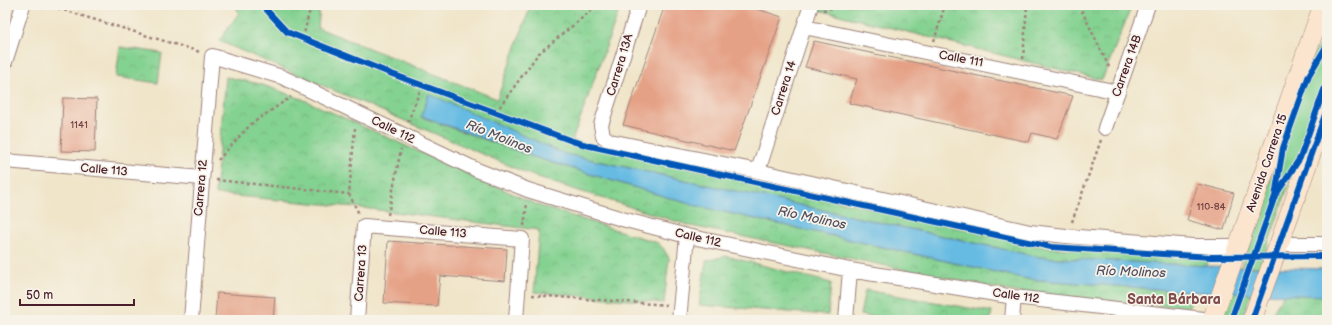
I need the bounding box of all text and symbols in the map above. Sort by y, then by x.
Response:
street label: Carrera 13A [603,31,637,98]
street label: Carrera 14B [1109,33,1145,99]
street label: Calle 111 [938,47,984,71]
street label: Carrera 14 [768,58,800,117]
street label: Avenida Carrera 15 [1243,112,1291,214]
street label: Calle 112 [368,113,418,147]
water label: Río Molinos [464,117,535,158]
house number: 1141 [70,119,88,131]
street label: Carrera 12 [191,159,211,217]
street label: Calle 113 [80,160,128,180]
house number: 110-84 [1196,201,1226,213]
water label: Río Molinos [776,203,848,233]
street label: Calle 113 [419,222,467,242]
street label: Calle 112 [673,225,723,251]
street label: Carrera 13 [352,244,370,302]
water label: Río Molinos [1096,263,1167,281]
scale bar [20,281,134,307]
street label: Calle 112 [992,285,1040,307]
text: 50 m [26,288,53,303]
district label: Santa Bárbara [1127,291,1221,308]

